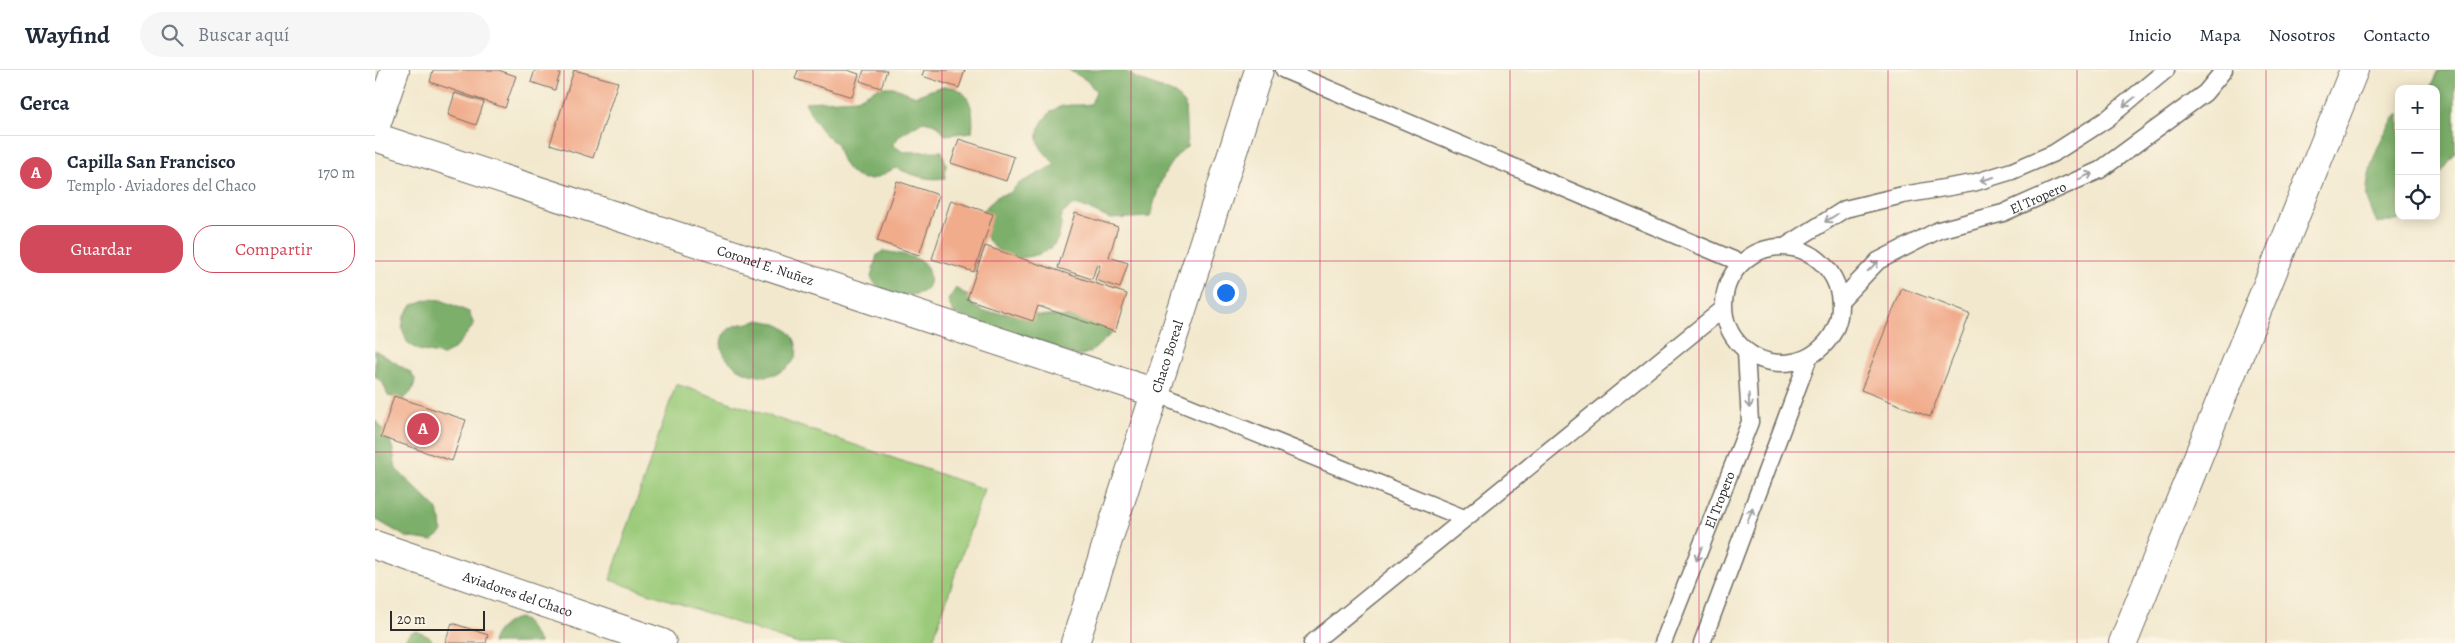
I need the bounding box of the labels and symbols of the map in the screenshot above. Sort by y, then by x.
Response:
one-way arrow [2123,96,2136,107]
one-way arrow [2078,171,2093,180]
one-way arrow [1980,174,1996,184]
street label: El Tropero [2007,177,2069,219]
one-way arrow [1824,214,1838,224]
street label: Coronel E. Nuñez [714,241,816,290]
one-way arrow [1867,260,1880,272]
your location [1213,280,1239,306]
street label: Chaco Boreal [1147,317,1188,395]
one-way arrow [1744,393,1753,409]
pin: A [407,410,439,448]
street label: El Tropero [1700,469,1740,531]
one-way arrow [1746,508,1755,524]
one-way arrow [1694,545,1703,561]
street label: Aviadores del Chaco [459,566,575,622]
scale bar [390,608,485,631]

